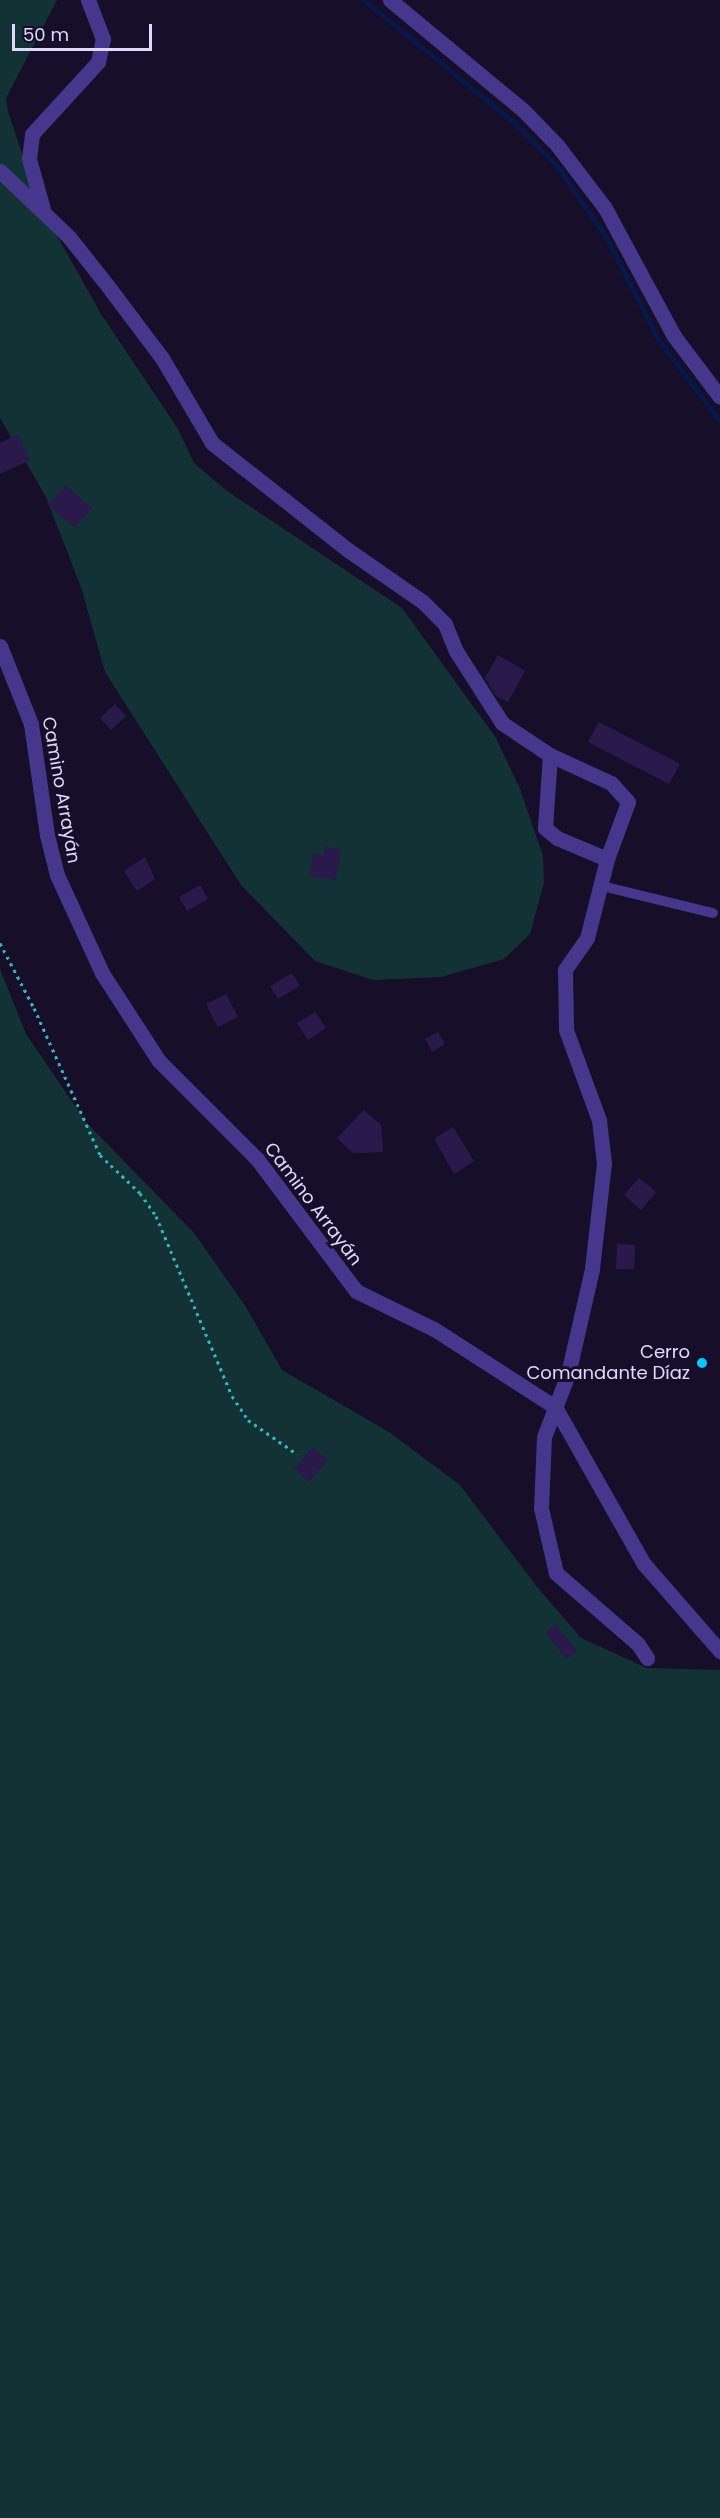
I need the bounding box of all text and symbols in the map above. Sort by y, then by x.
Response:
scale bar [15,12,154,50]
text: 50 m [23,22,69,47]
street label: Camino Arrayán [37,715,85,865]
street label: Camino Arrayán [260,1138,366,1270]
place label: Cerro Comandante Díaz [526,1342,690,1384]
marker: Cerro Comandante Díaz [695,1356,709,1370]

